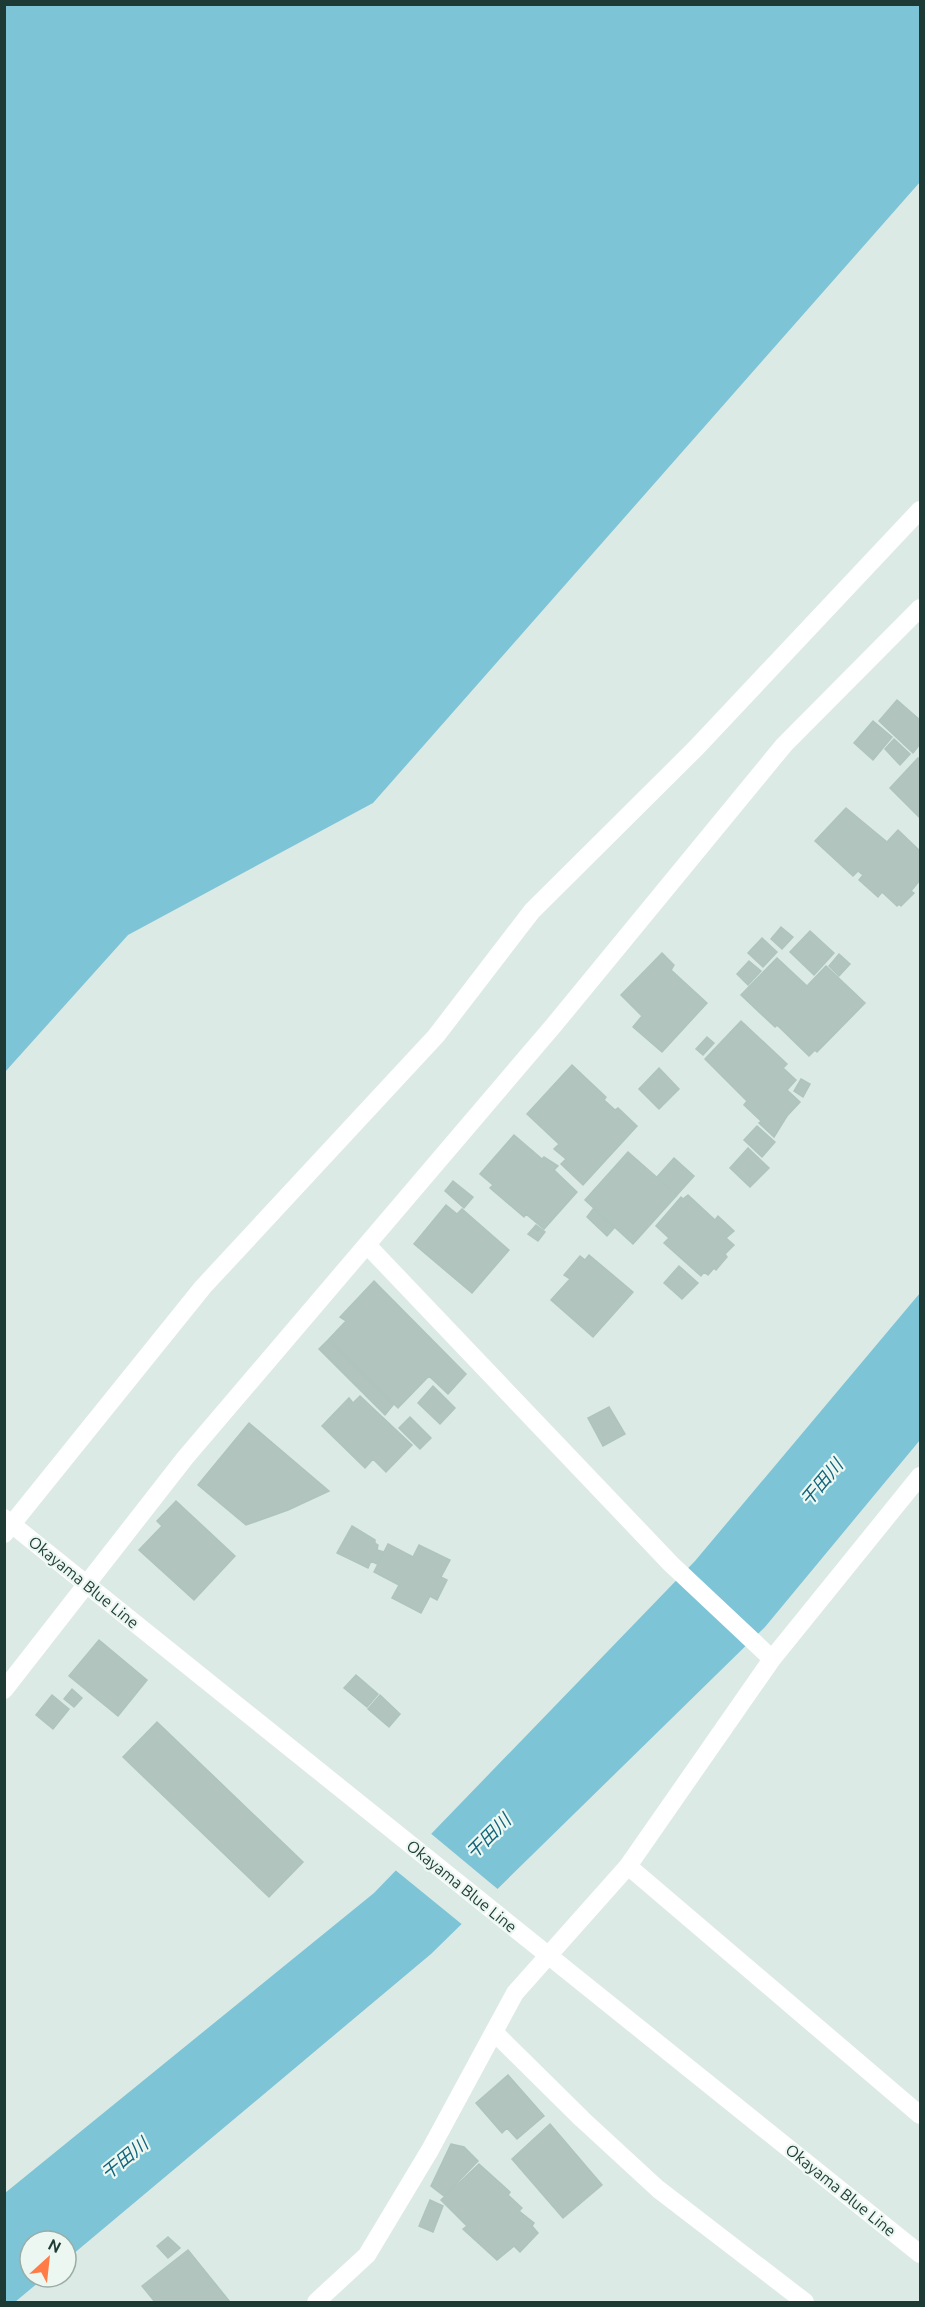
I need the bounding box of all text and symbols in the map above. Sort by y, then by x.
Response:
water label: 干田川 [796,1453,847,1509]
street label: Okayama Blue Line [25,1532,143,1632]
water label: 干田川 [462,1808,516,1862]
street label: Okayama Blue Line [403,1836,521,1936]
water label: 干田川 [97,2132,153,2183]
street label: Okayama Blue Line [782,2140,900,2240]
north arrow [18,2229,78,2289]
text: N [45,2235,64,2256]

